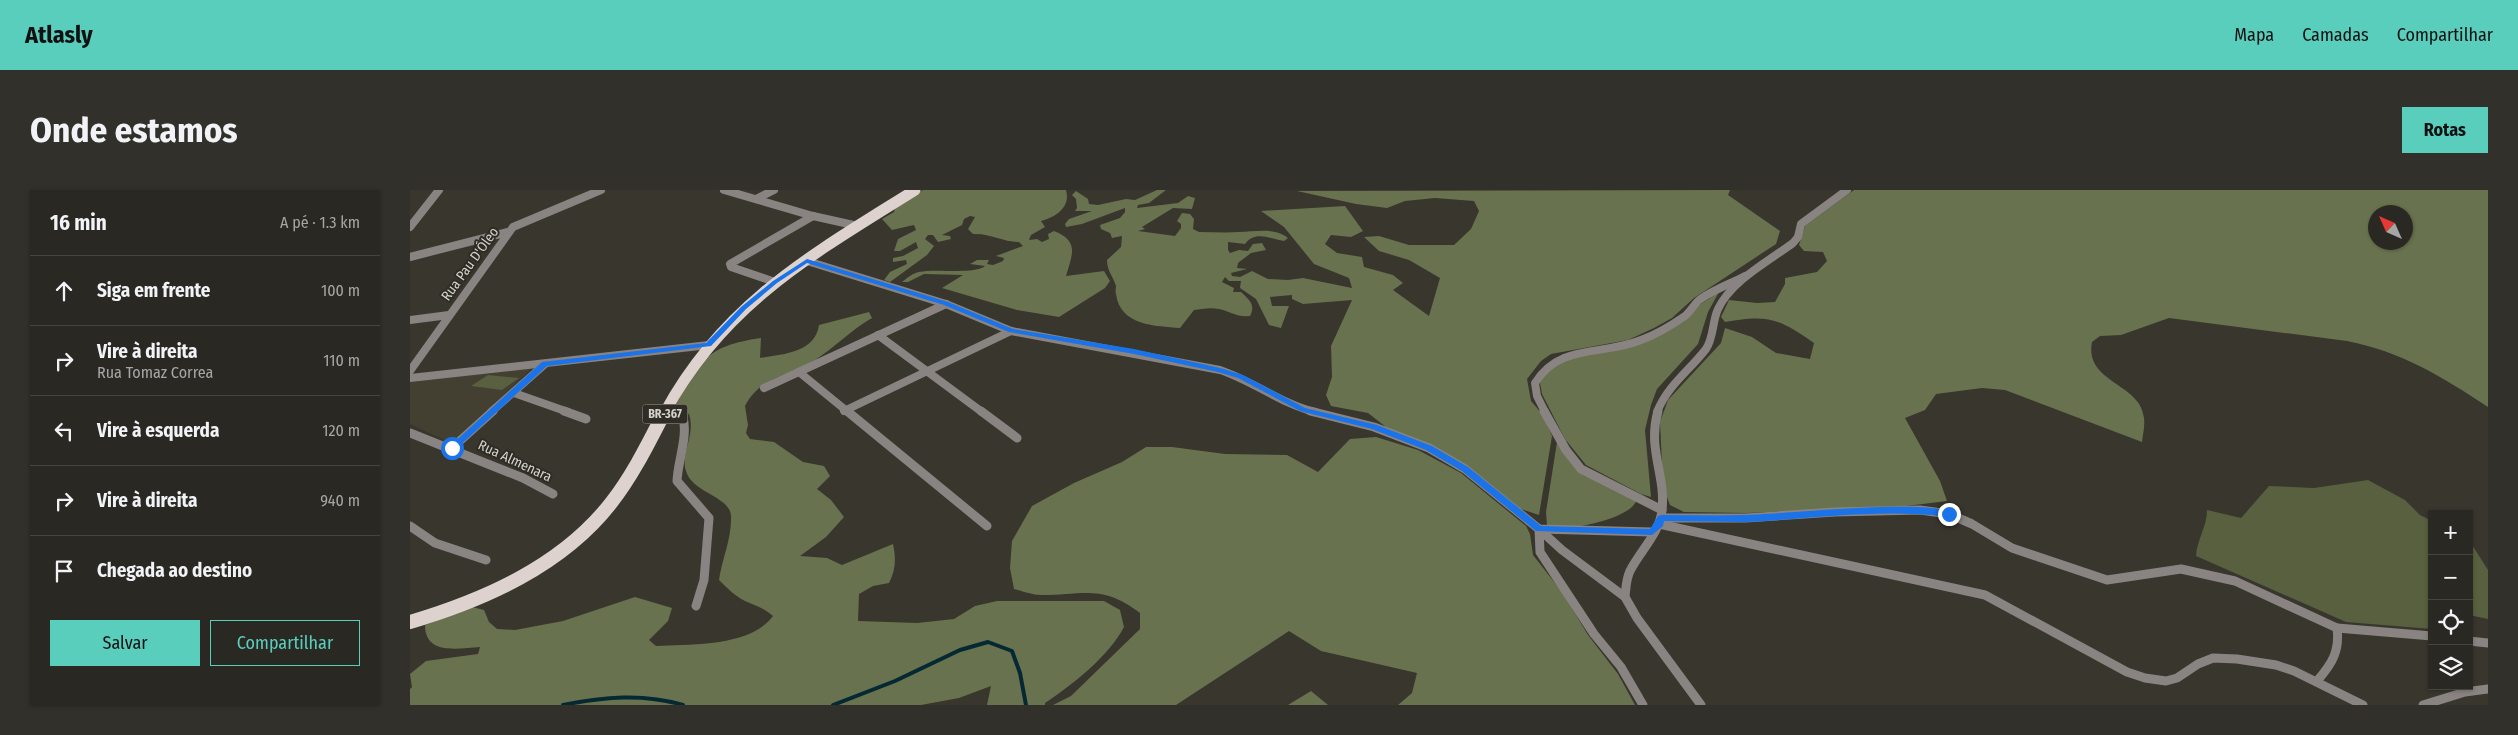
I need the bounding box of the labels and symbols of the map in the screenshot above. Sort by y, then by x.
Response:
north arrow [2368,205,2413,250]
street label: Rua Pau D'Óleo [437,223,502,304]
road number: BR-367 [642,404,688,423]
route start [441,437,464,460]
street label: Rua Almenara [475,437,555,486]
route end [1938,503,1961,526]

